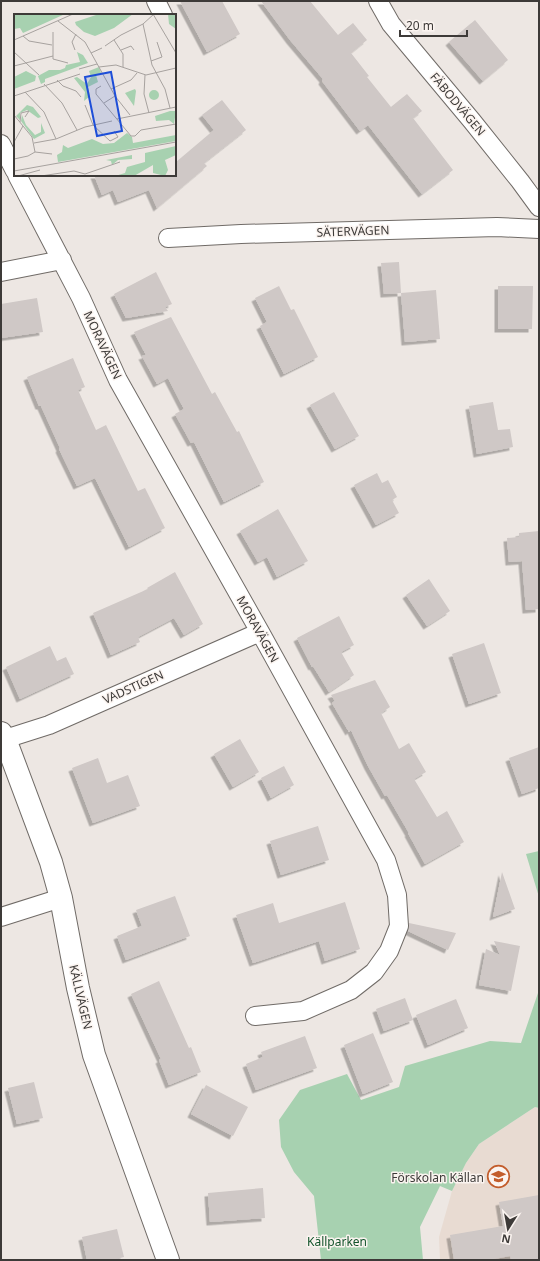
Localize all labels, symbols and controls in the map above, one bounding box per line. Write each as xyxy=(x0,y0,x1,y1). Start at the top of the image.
scale bar xyxy=(400,12,467,38)
inset map xyxy=(14,14,176,176)
text: 20 m xyxy=(406,17,434,34)
street label: FÄBODVÄGEN xyxy=(426,69,490,139)
street label: SÄTERVÄGEN xyxy=(316,221,390,241)
street label: MORAVÄGEN xyxy=(80,308,126,382)
street label: MORAVÄGEN xyxy=(233,593,283,665)
street label: VADSTIGEN xyxy=(100,666,166,708)
street label: KÄLLVÄGEN xyxy=(65,963,97,1031)
school or university icon: Förskolan Källan xyxy=(486,1164,512,1190)
place label: Förskolan Källan xyxy=(391,1169,484,1186)
north arrow xyxy=(488,1209,528,1249)
text: N xyxy=(500,1231,512,1248)
park label: Källparken xyxy=(307,1233,367,1250)

